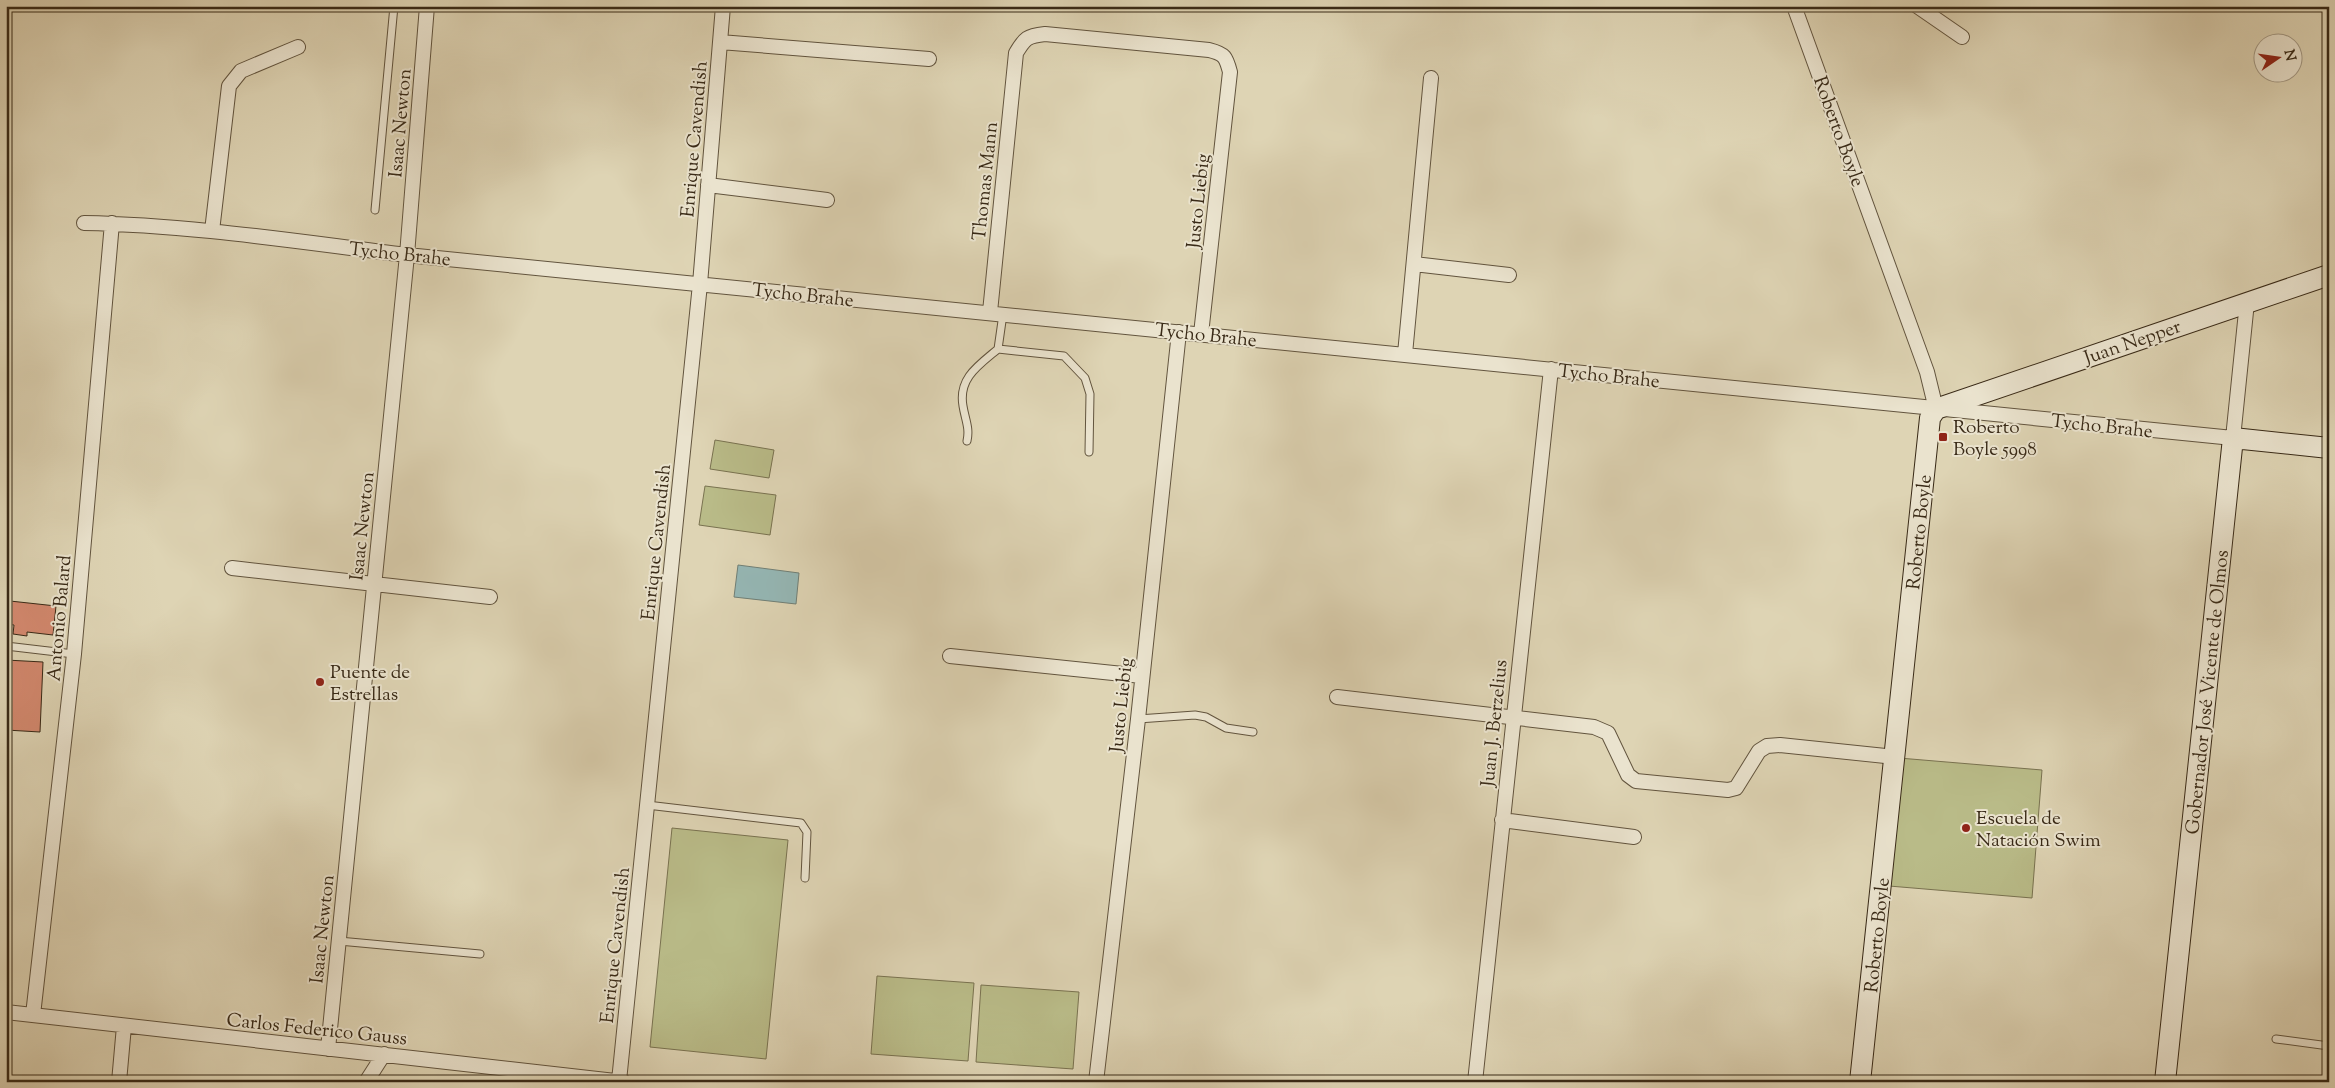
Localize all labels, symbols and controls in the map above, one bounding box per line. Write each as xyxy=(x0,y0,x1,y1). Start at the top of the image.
north arrow xyxy=(2252,32,2302,82)
text: N xyxy=(2278,48,2300,63)
street label: Enrique Cavendish xyxy=(675,60,716,218)
street label: Isaac Newton xyxy=(383,68,420,179)
street label: Roberto Boyle xyxy=(1805,73,1870,191)
street label: Thomas Mann xyxy=(967,120,1006,242)
street label: Justo Liebig xyxy=(1181,152,1218,251)
street label: Tycho Brahe xyxy=(347,237,452,274)
street label: Tycho Brahe xyxy=(750,278,855,315)
street label: Juan Nepper xyxy=(2080,314,2185,373)
street label: Tycho Brahe xyxy=(1153,318,1258,355)
street label: Tycho Brahe xyxy=(1556,359,1661,396)
street label: Tycho Brahe xyxy=(2049,409,2154,446)
place label: Roberto Boyle 5998 xyxy=(1953,415,2037,464)
marker: Roberto Boyle 5998 xyxy=(1937,431,1949,443)
street label: Enrique Cavendish xyxy=(636,463,679,622)
street label: Isaac Newton xyxy=(344,470,383,582)
street label: Roberto Boyle xyxy=(1901,473,1940,591)
street label: Gobernador José Vicente de Olmos xyxy=(2180,549,2237,836)
street label: Antonio Balard xyxy=(42,554,79,683)
street label: Justo Liebig xyxy=(1104,656,1141,755)
street label: Juan J. Berzelius xyxy=(1475,658,1516,789)
place label: Puente de Estrellas xyxy=(330,660,410,709)
marker: Puente de Estrellas xyxy=(314,676,326,688)
place label: Escuela de Natación Swim xyxy=(1976,806,2101,855)
marker: Escuela de Natación Swim xyxy=(1960,822,1972,834)
street label: Enrique Cavendish xyxy=(595,866,638,1025)
street label: Isaac Newton xyxy=(304,873,343,985)
street label: Roberto Boyle xyxy=(1859,876,1898,994)
street label: Carlos Federico Gauss xyxy=(225,1008,408,1053)

